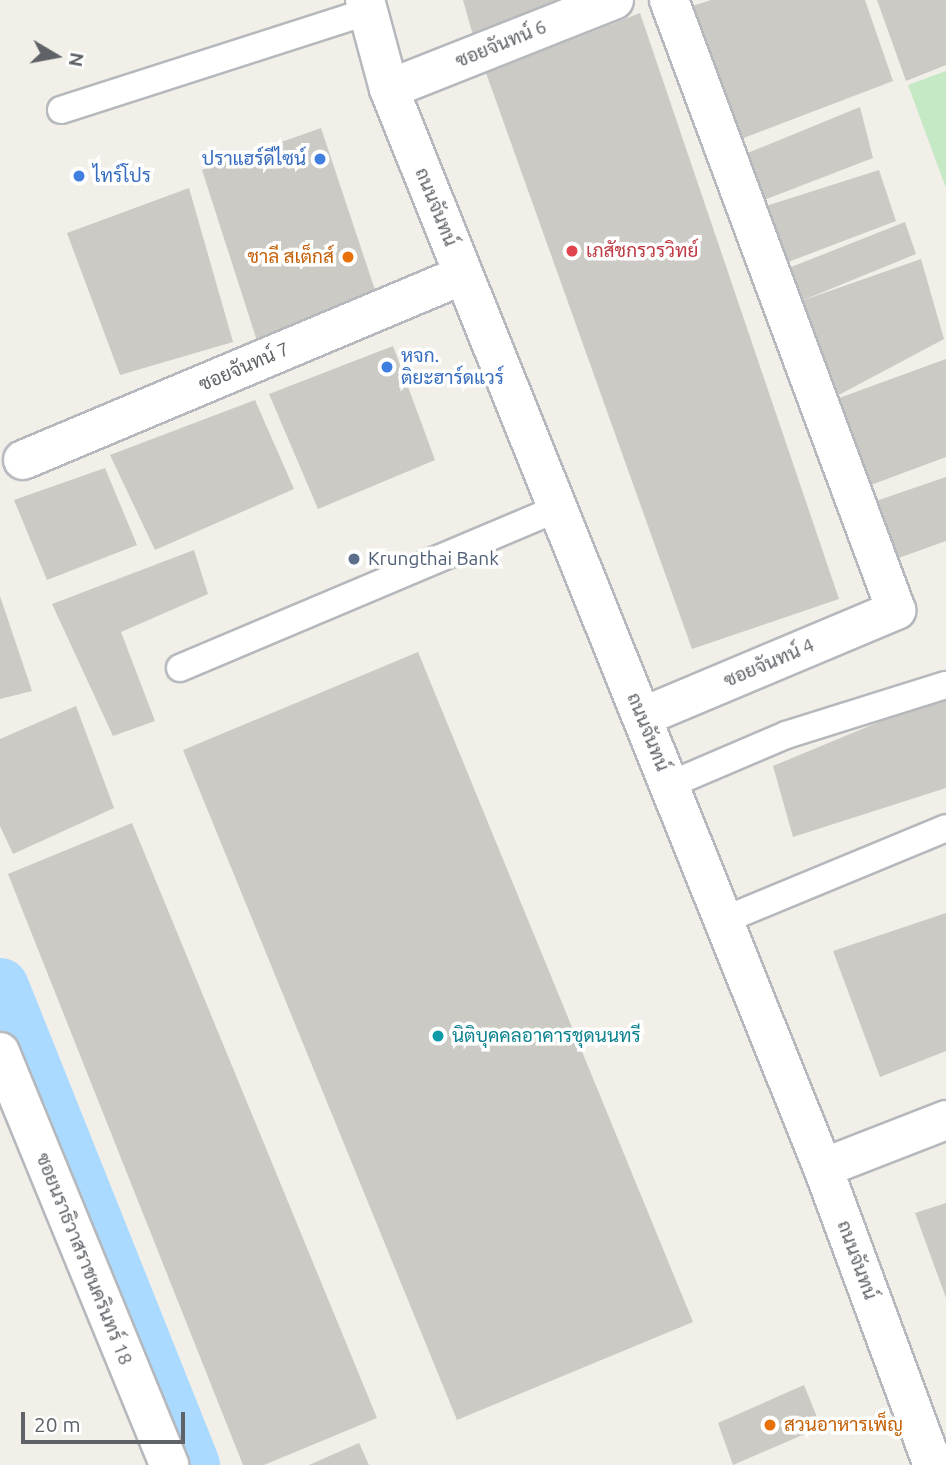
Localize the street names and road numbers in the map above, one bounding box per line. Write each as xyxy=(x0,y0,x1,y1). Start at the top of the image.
street label: ซอยจันทน์ 6 xyxy=(452,15,550,73)
street label: ถนนจันทน์ xyxy=(410,164,462,250)
street label: ซอยจันทน์ 7 xyxy=(195,338,293,396)
street label: ซอยจันทน์ 4 xyxy=(720,634,818,692)
street label: ถนนจันทน์ xyxy=(622,689,674,775)
street label: ซอยนราธิวาสราชนครินทร์ 18 xyxy=(31,1150,137,1368)
street label: ถนนจันทน์ xyxy=(832,1217,882,1303)

